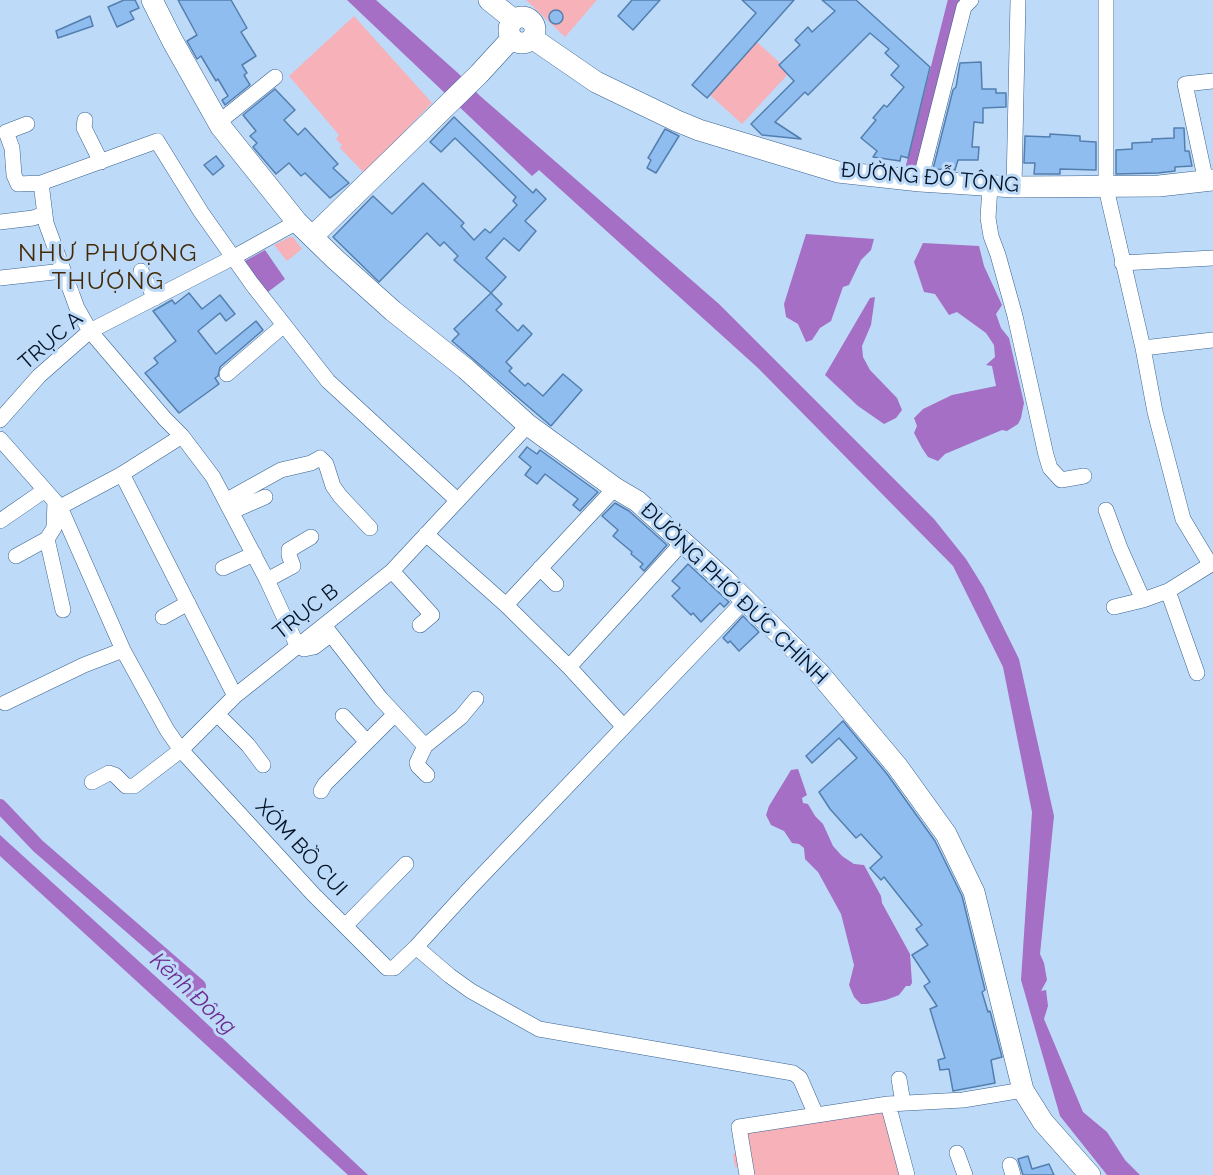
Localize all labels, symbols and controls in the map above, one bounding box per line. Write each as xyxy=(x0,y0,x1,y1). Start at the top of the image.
street label: ĐƯỜNG ĐỖ TÔNG xyxy=(840,158,1020,198)
district label: NHƯ PHƯỢNG THƯỢNG xyxy=(18,240,198,296)
street label: TRỤC A xyxy=(14,306,88,376)
street label: ĐƯỜNG PHÓ ĐỨC CHÍNH xyxy=(635,498,833,690)
street label: TRỤC B xyxy=(268,579,344,645)
street label: XÓM BỒ CUI xyxy=(250,795,352,901)
water label: Kênh Đông xyxy=(145,948,241,1040)

